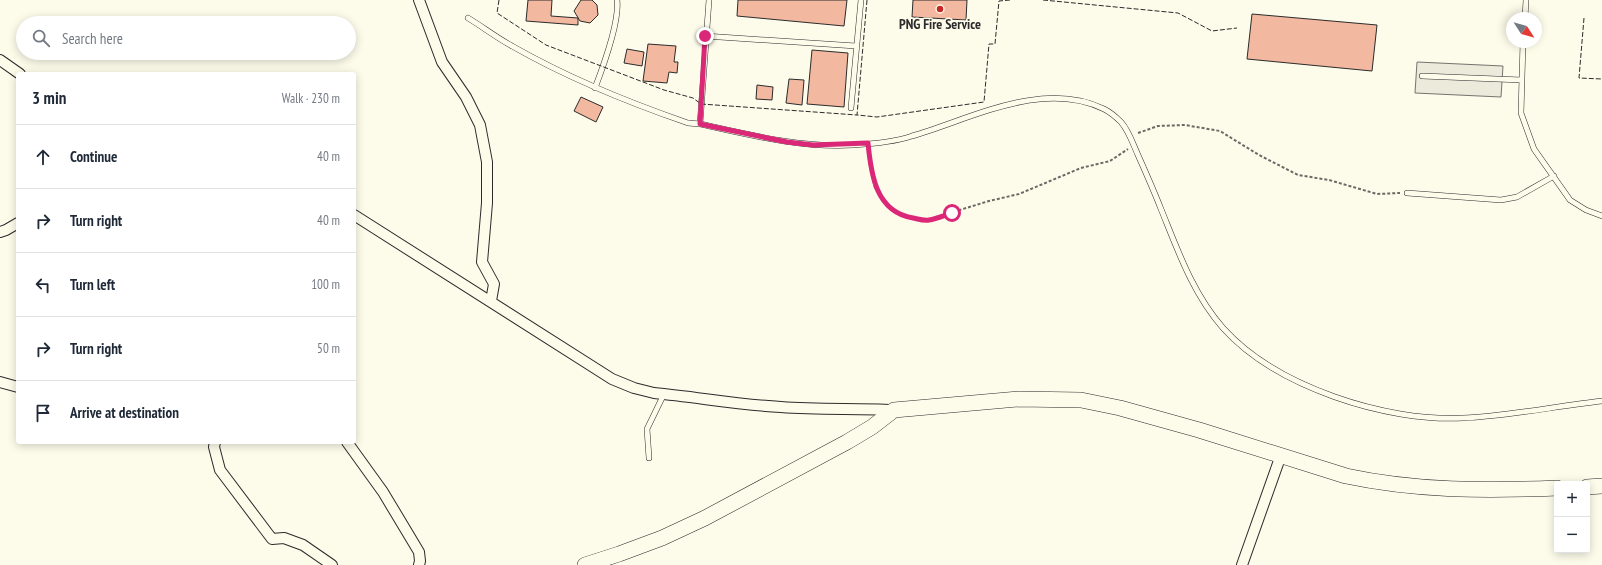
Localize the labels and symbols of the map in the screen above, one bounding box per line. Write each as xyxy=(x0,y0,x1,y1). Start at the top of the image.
marker: PNG Fire Service xyxy=(935,4,945,14)
north arrow xyxy=(1506,12,1542,48)
place label: PNG Fire Service xyxy=(899,15,981,33)
route end xyxy=(696,27,714,45)
route start xyxy=(943,204,961,222)

